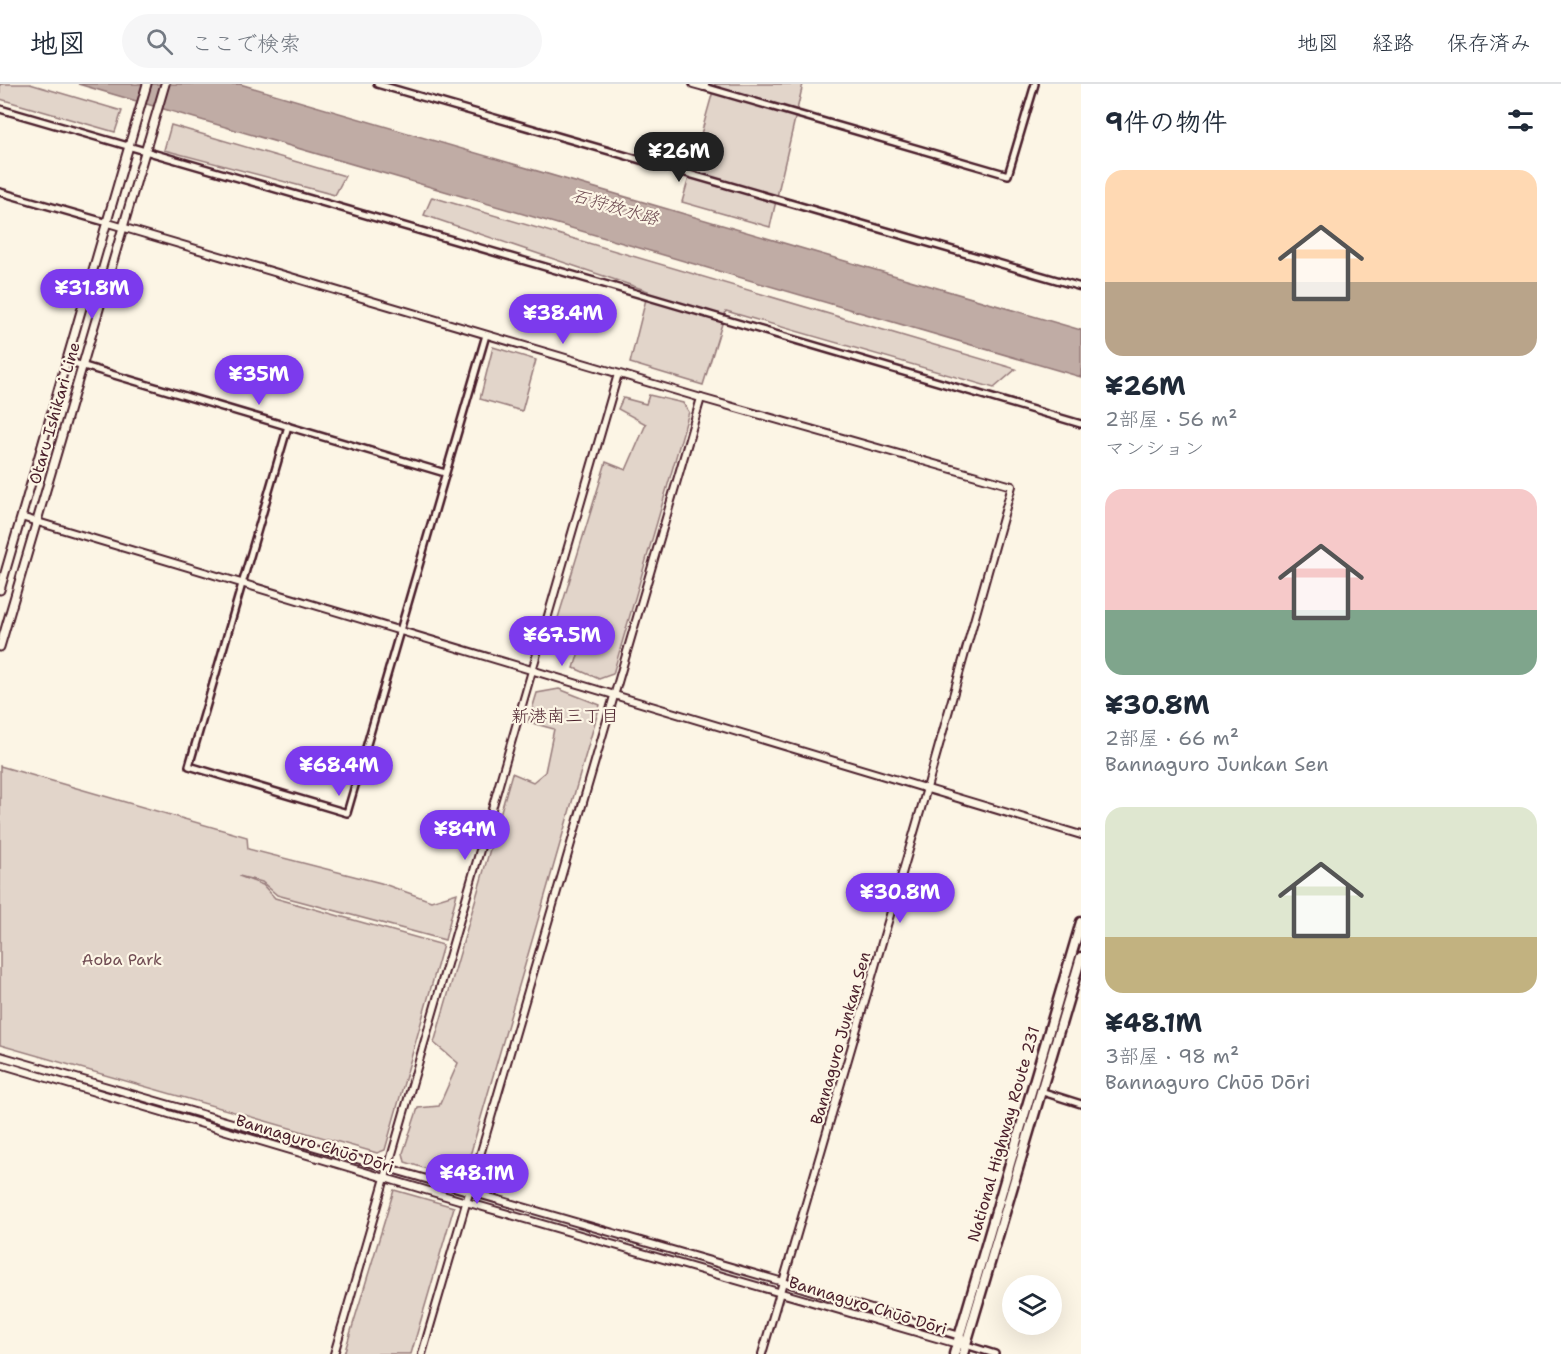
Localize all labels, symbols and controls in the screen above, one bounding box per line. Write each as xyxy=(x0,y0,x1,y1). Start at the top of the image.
search box xyxy=(122,14,542,68)
text: 地図 xyxy=(30,24,86,62)
icon: search xyxy=(143,25,176,58)
text: ここで検索 xyxy=(191,29,301,58)
text: 地図 xyxy=(1297,29,1339,57)
text: 経路 xyxy=(1372,29,1414,57)
text: 保存済み xyxy=(1447,29,1531,57)
text: 9件の物件 xyxy=(1105,104,1227,139)
icon: filters xyxy=(1504,104,1537,137)
pin: ¥26M xyxy=(643,132,715,183)
text: ¥26M xyxy=(648,138,710,164)
water label: 石狩放水路 xyxy=(568,183,663,231)
icon: home xyxy=(1267,209,1375,317)
pin: ¥31.8M xyxy=(43,269,141,320)
text: ¥31.8M xyxy=(54,275,130,301)
pin: ¥38.4M xyxy=(514,294,612,345)
text: ¥38.4M xyxy=(523,300,603,326)
street label: Otaru Ishikari Line xyxy=(24,340,85,487)
pin: ¥35M xyxy=(223,355,295,406)
text: ¥35M xyxy=(229,361,289,387)
text: ¥26M xyxy=(1105,368,1186,403)
text: 2部屋 · 56 m² xyxy=(1105,406,1237,432)
text: マンション xyxy=(1105,435,1204,461)
icon: home xyxy=(1267,528,1375,636)
pin: ¥67.5M xyxy=(513,616,611,667)
text: ¥67.5M xyxy=(523,622,601,648)
text: ¥30.8M xyxy=(1105,687,1210,722)
district label: 新港南三丁目 xyxy=(511,704,619,728)
text: 2部屋 · 66 m² xyxy=(1105,725,1239,751)
pin: ¥68.4M xyxy=(290,746,388,797)
text: Bannaguro Junkan Sen xyxy=(1105,751,1329,777)
text: ¥68.4M xyxy=(299,752,379,778)
pin: ¥84M xyxy=(429,810,501,861)
text: ¥84M xyxy=(434,816,496,842)
icon: home xyxy=(1267,846,1375,954)
pin: ¥30.8M xyxy=(851,873,949,924)
text: ¥30.8M xyxy=(860,879,940,905)
park label: Aoba Park xyxy=(82,949,162,970)
street label: Bannaguro Junkan Sen xyxy=(806,949,875,1127)
text: ¥48.1M xyxy=(1105,1005,1202,1040)
street label: National Highway Route 231 xyxy=(963,1024,1044,1244)
text: 3部屋 · 98 m² xyxy=(1105,1043,1239,1069)
text: Bannaguro Chūō Dōri xyxy=(1105,1069,1311,1095)
street label: Bannaguro Chūō Dōri xyxy=(233,1109,397,1178)
pin: ¥48.1M xyxy=(428,1154,526,1205)
text: ¥48.1M xyxy=(440,1160,514,1186)
street label: Bannaguro Chūō Dōri xyxy=(786,1271,950,1340)
map controls xyxy=(1002,1275,1062,1335)
button: layers xyxy=(1002,1275,1062,1335)

